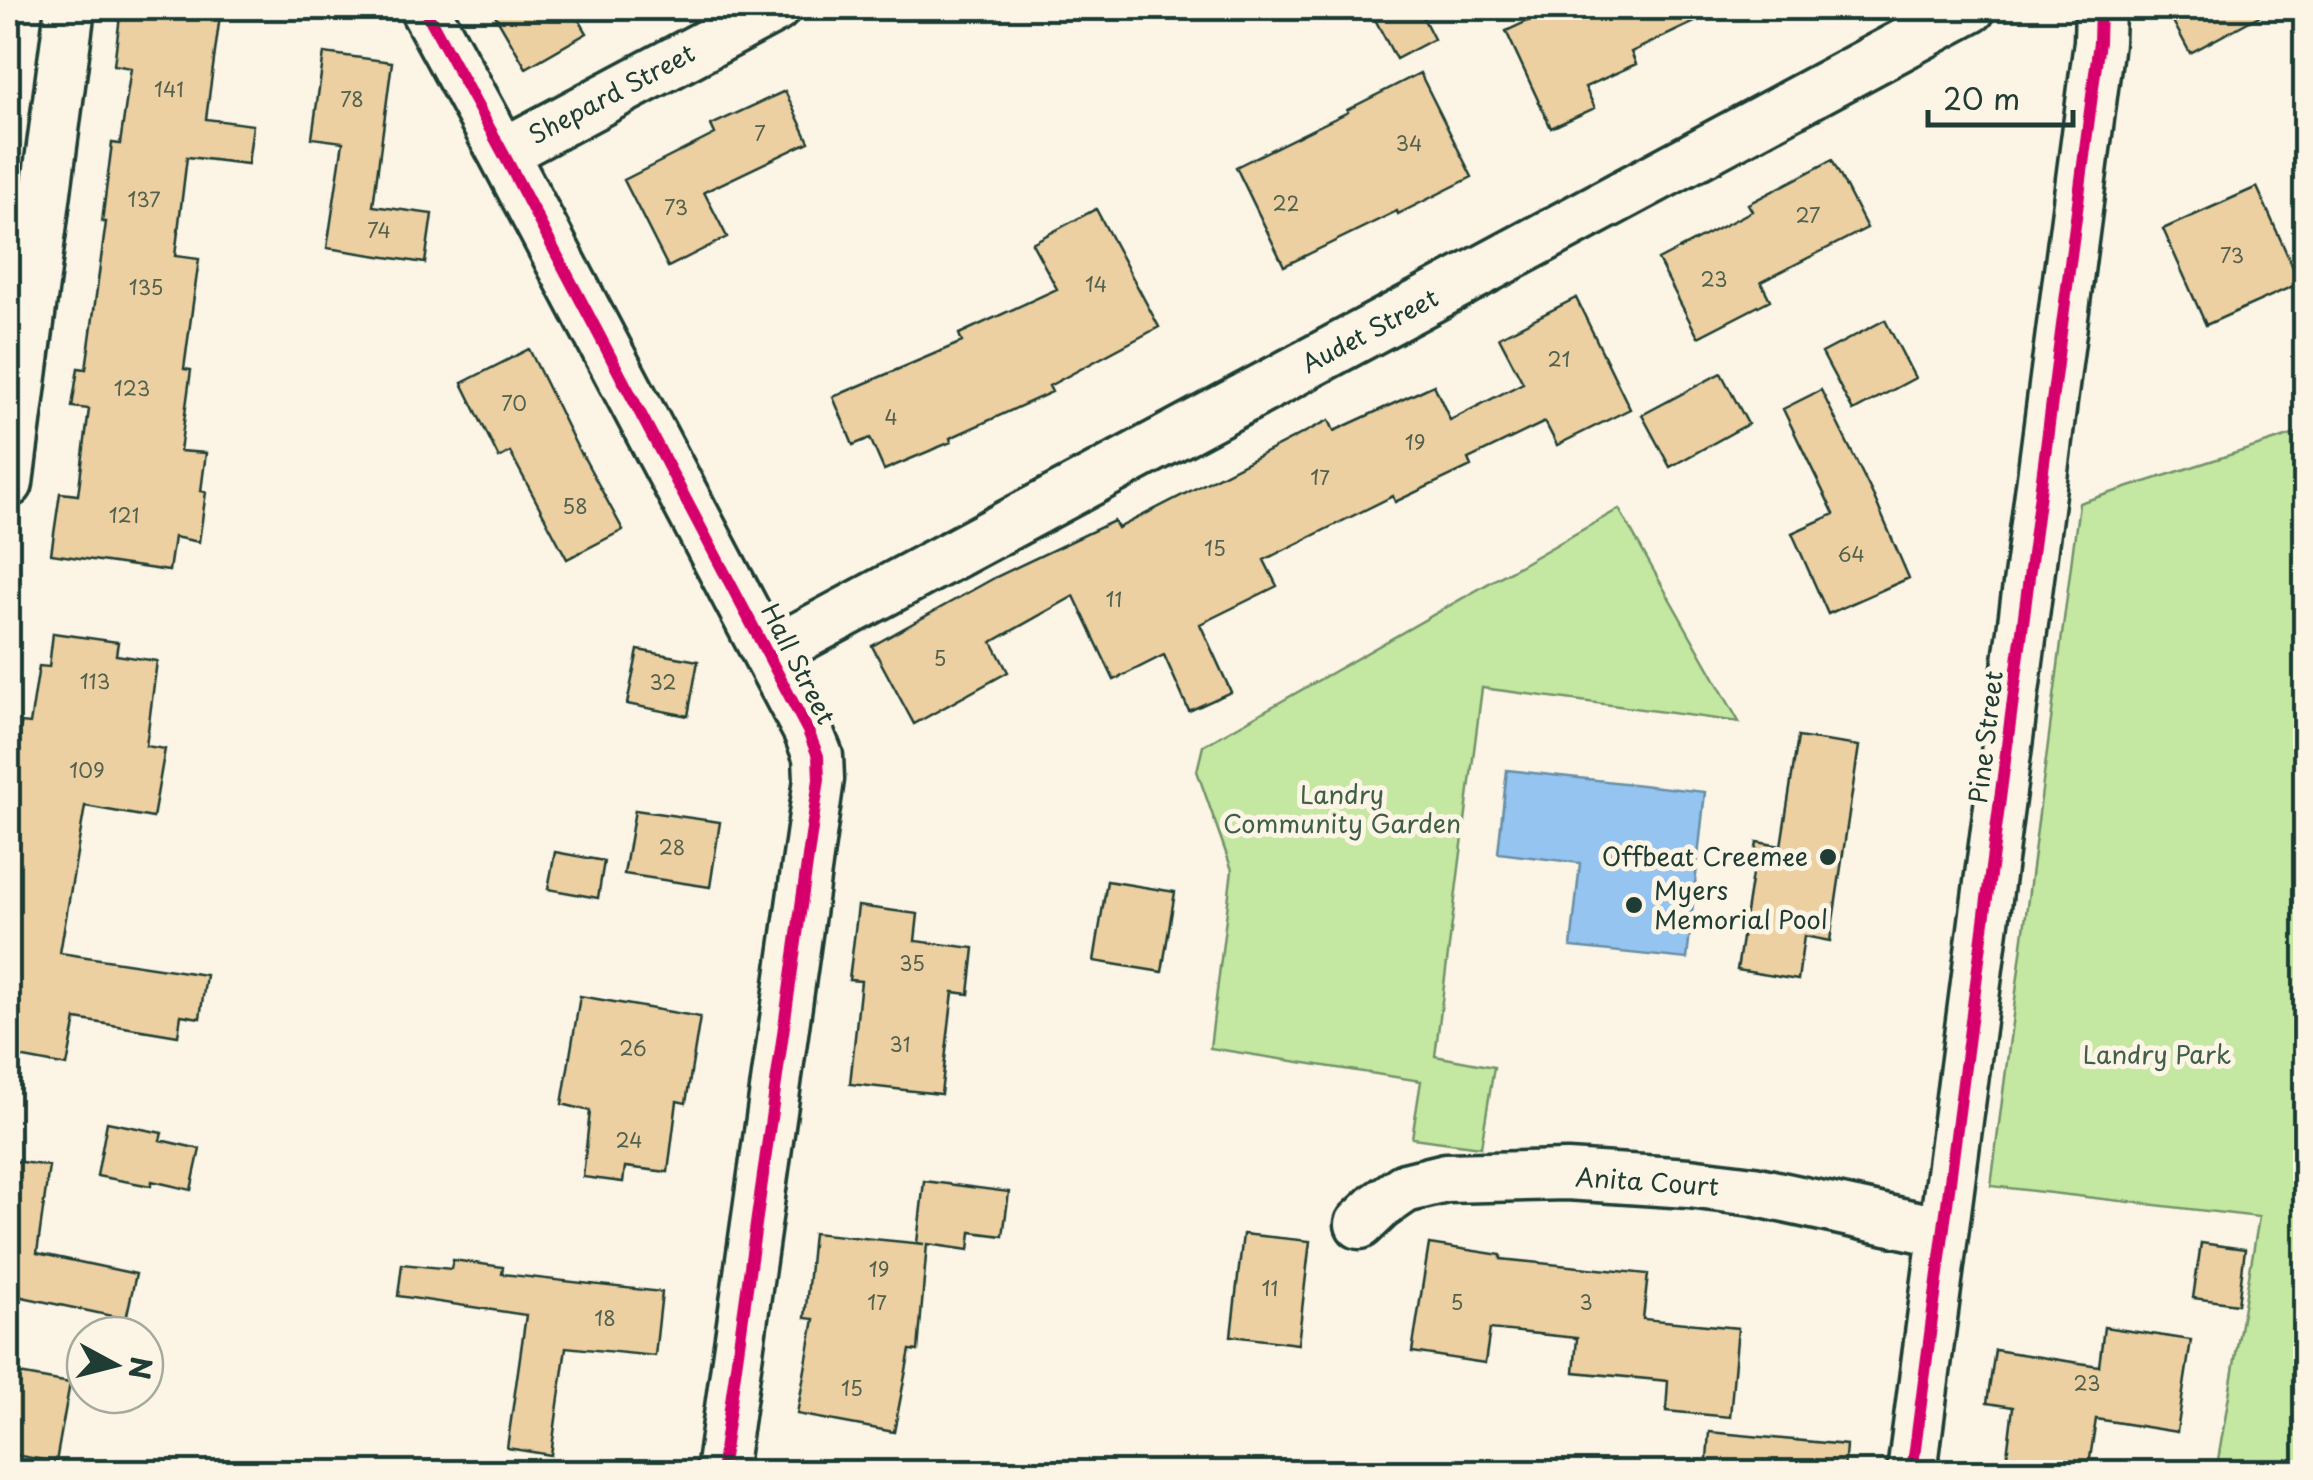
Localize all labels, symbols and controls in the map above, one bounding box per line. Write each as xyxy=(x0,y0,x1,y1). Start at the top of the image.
street label: Shepard Street xyxy=(522,33,701,153)
scale bar xyxy=(1928,65,2073,127)
house number: 141 xyxy=(154,74,184,104)
text: 20 m xyxy=(1943,75,2020,120)
house number: 78 xyxy=(340,84,364,114)
house number: 7 xyxy=(754,118,766,148)
house number: 34 xyxy=(1396,128,1422,158)
house number: 137 xyxy=(127,184,161,214)
house number: 22 xyxy=(1273,188,1299,218)
house number: 73 xyxy=(664,192,688,222)
house number: 27 xyxy=(1796,200,1820,230)
house number: 74 xyxy=(367,215,391,245)
house number: 73 xyxy=(2220,240,2244,270)
house number: 23 xyxy=(1700,264,1728,294)
house number: 14 xyxy=(1085,269,1107,299)
house number: 135 xyxy=(129,272,163,302)
street label: Audet Street xyxy=(1294,278,1445,382)
house number: 21 xyxy=(1547,344,1571,374)
house number: 123 xyxy=(114,373,150,403)
house number: 70 xyxy=(501,388,527,418)
house number: 4 xyxy=(884,402,898,432)
house number: 19 xyxy=(1405,427,1425,457)
house number: 17 xyxy=(1310,462,1330,492)
house number: 58 xyxy=(562,491,588,521)
house number: 121 xyxy=(109,500,139,530)
house number: 15 xyxy=(1204,533,1226,563)
house number: 64 xyxy=(1837,539,1865,569)
house number: 11 xyxy=(1106,584,1122,614)
street label: Hall Street xyxy=(752,596,846,731)
house number: 5 xyxy=(934,643,946,673)
house number: 113 xyxy=(80,666,110,696)
house number: 32 xyxy=(650,667,676,697)
street label: Pine Street xyxy=(1958,668,2012,805)
house number: 109 xyxy=(69,755,105,785)
park label: Landry Community Garden xyxy=(1223,775,1461,842)
house number: 28 xyxy=(659,832,685,862)
place label: Offbeat Creemee xyxy=(1602,837,1808,875)
marker: Offbeat Creemee xyxy=(1817,846,1839,868)
place label: Myers Memorial Pool xyxy=(1654,871,1828,938)
marker: Myers Memorial Pool xyxy=(1623,894,1645,916)
house number: 35 xyxy=(899,948,925,978)
house number: 31 xyxy=(890,1029,910,1059)
house number: 26 xyxy=(619,1033,647,1063)
park label: Landry Park xyxy=(2083,1035,2231,1073)
house number: 24 xyxy=(616,1125,642,1155)
street label: Anita Court xyxy=(1574,1157,1720,1205)
house number: 19 xyxy=(869,1254,889,1284)
house number: 11 xyxy=(1262,1273,1278,1303)
house number: 17 xyxy=(867,1287,887,1317)
house number: 5 xyxy=(1451,1287,1463,1317)
house number: 3 xyxy=(1579,1287,1593,1317)
house number: 18 xyxy=(594,1303,616,1333)
north arrow xyxy=(65,1315,165,1415)
text: N xyxy=(119,1355,164,1382)
house number: 23 xyxy=(2073,1368,2101,1398)
house number: 15 xyxy=(841,1373,863,1403)

